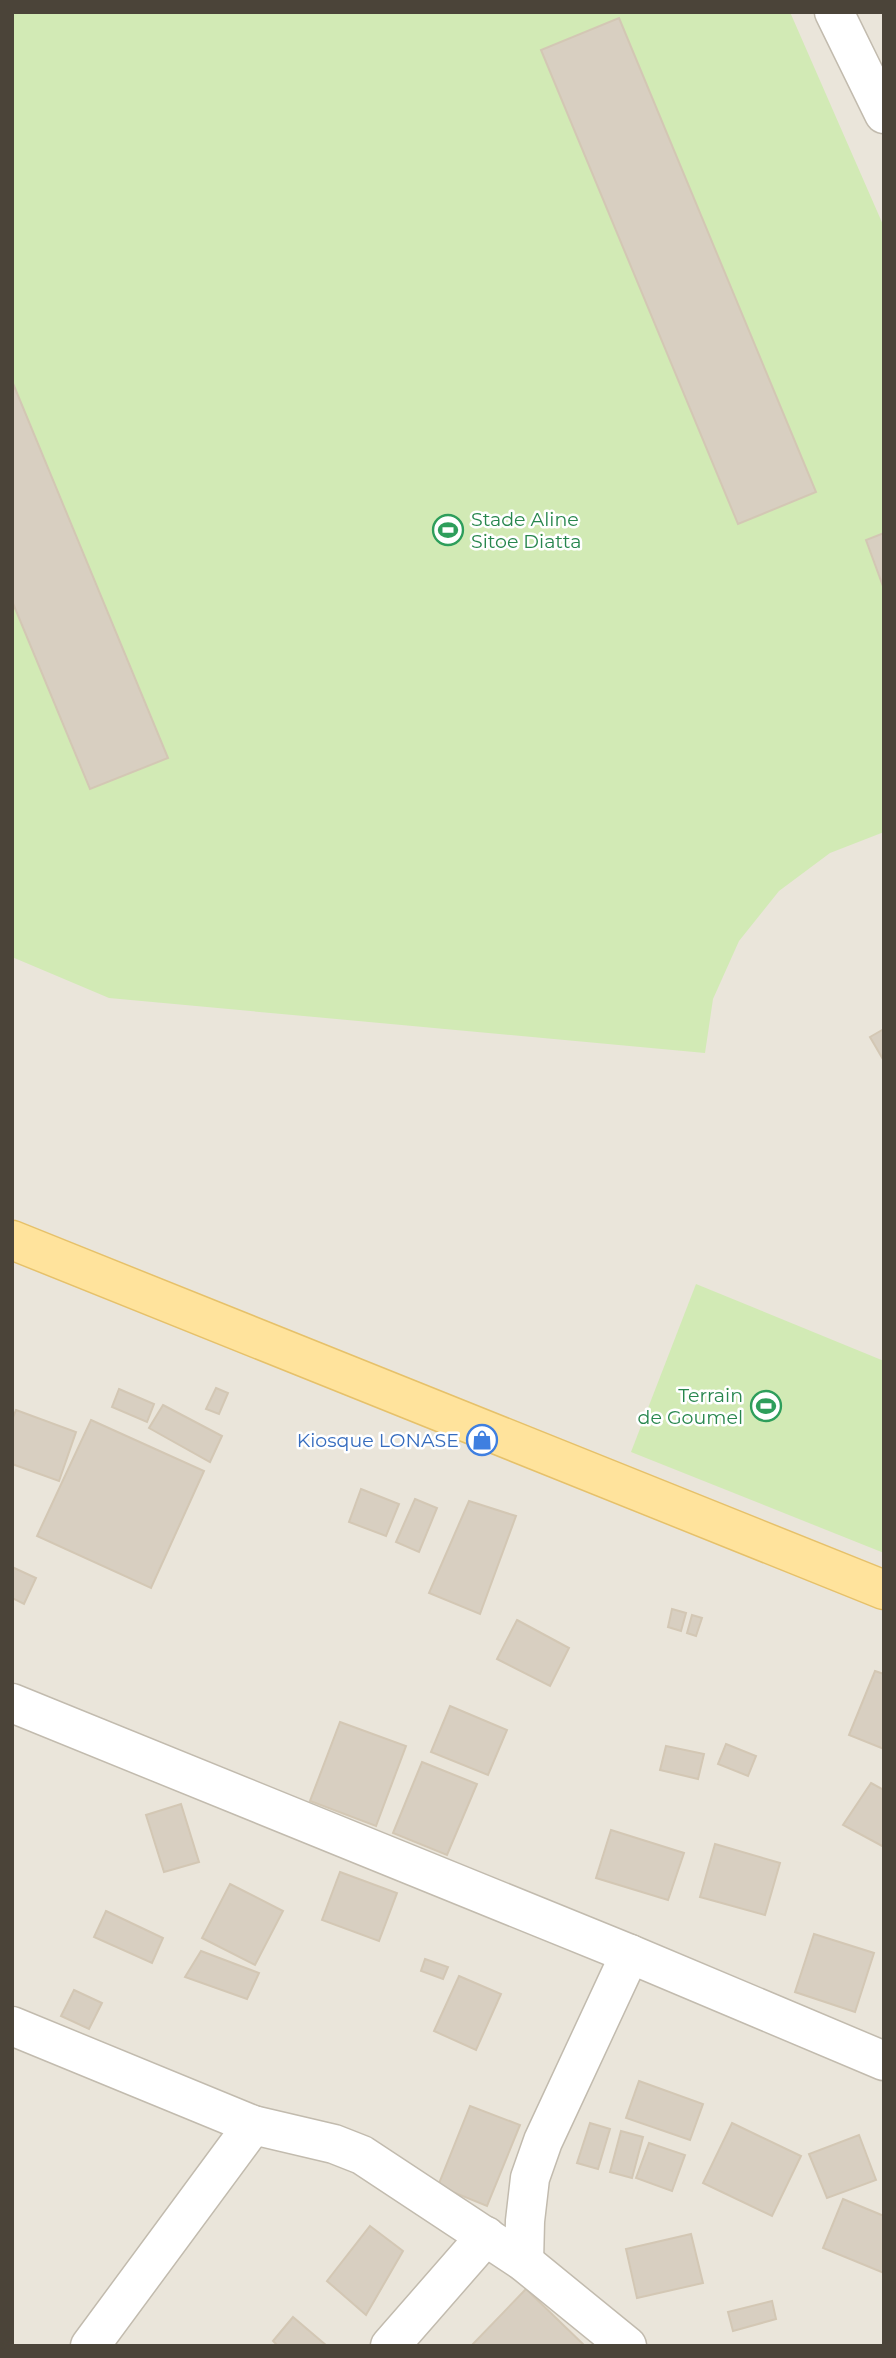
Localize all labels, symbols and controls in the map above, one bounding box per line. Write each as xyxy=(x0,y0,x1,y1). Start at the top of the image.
place label: Stade Aline Sitoe Diatta xyxy=(471,508,581,553)
sports icon: Stade Aline Sitoe Diatta xyxy=(431,513,465,547)
place label: Terrain de Goumel xyxy=(638,1384,743,1429)
sports icon: Terrain de Goumel xyxy=(749,1389,783,1423)
shop icon: Kiosque LONASE xyxy=(465,1423,499,1457)
place label: Kiosque LONASE xyxy=(297,1429,459,1452)

